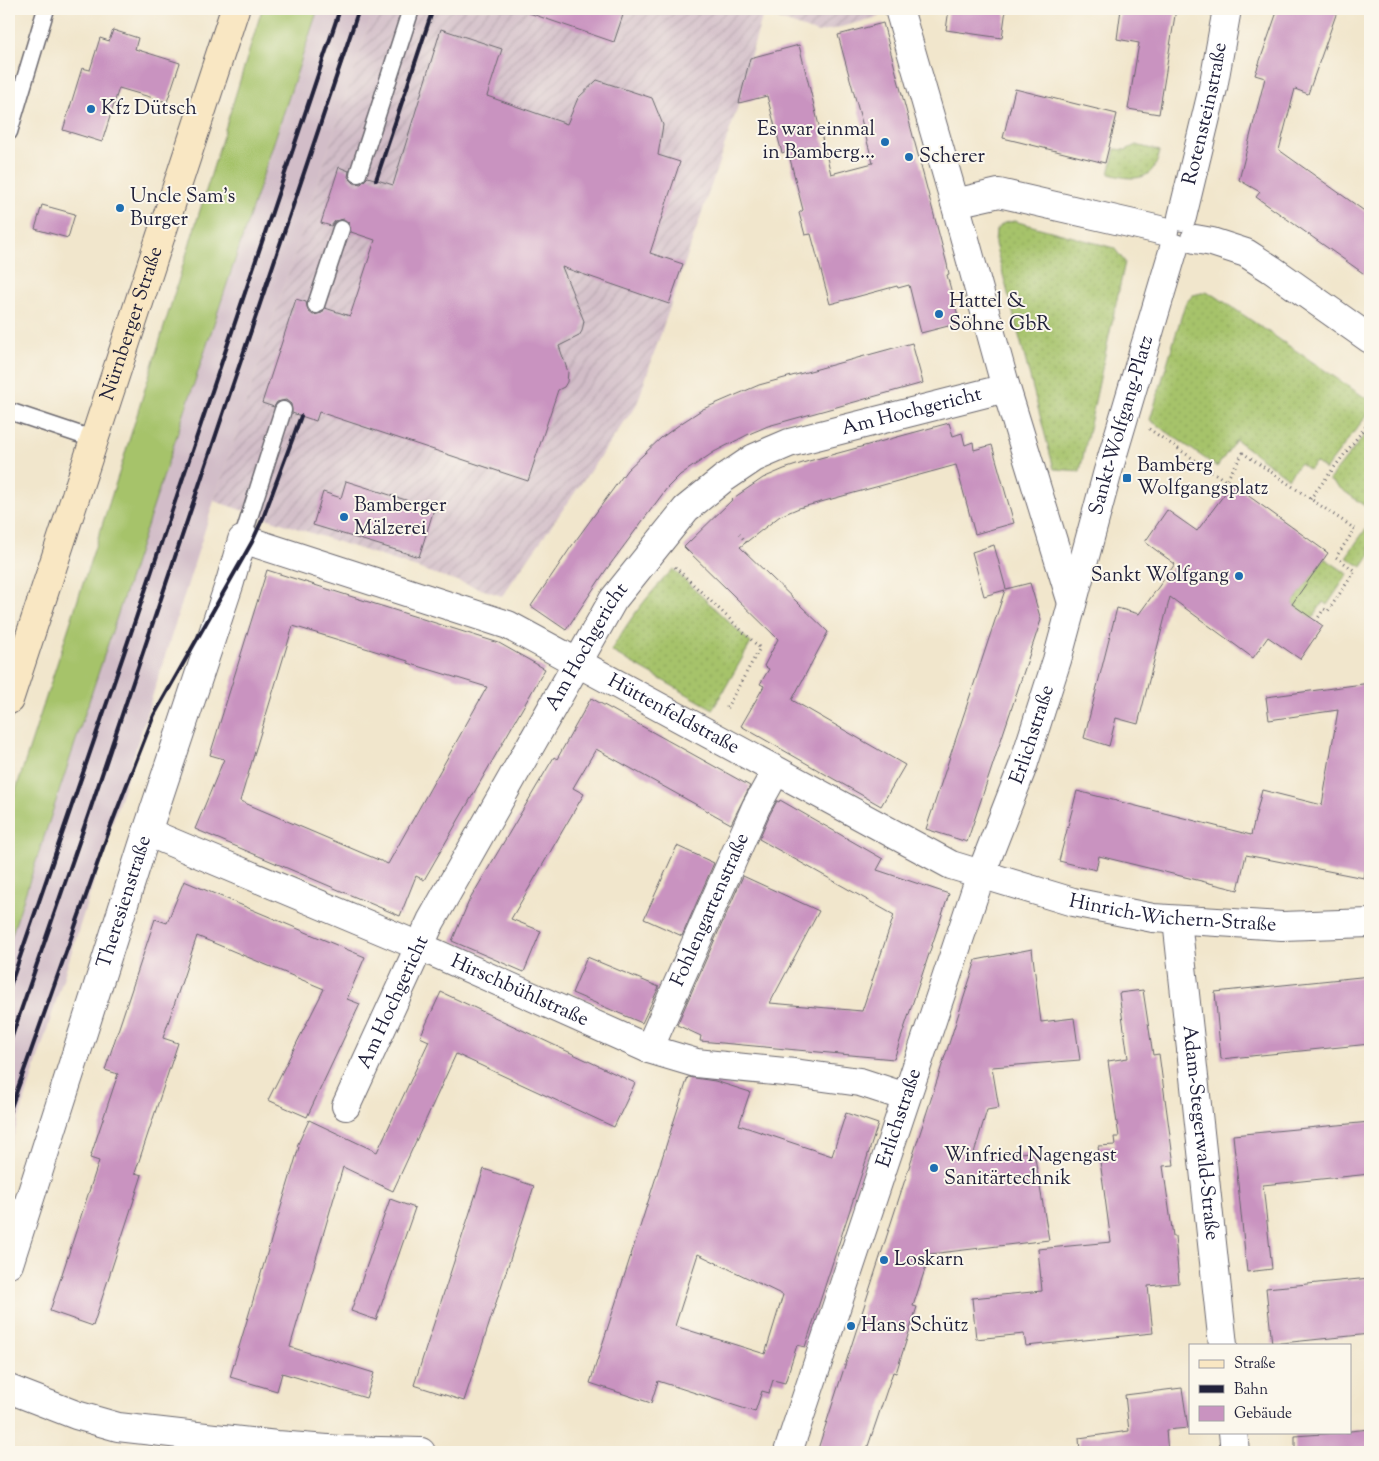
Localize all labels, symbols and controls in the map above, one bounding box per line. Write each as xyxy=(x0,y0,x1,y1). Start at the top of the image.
street label: Rotensteinstraße xyxy=(1176,40,1235,188)
place label: Kfz Dütsch xyxy=(101,95,197,124)
marker: Kfz Dütsch xyxy=(85,103,97,115)
place label: Es war einmal in Bamberg... xyxy=(757,116,875,168)
marker: Es war einmal in Bamberg... xyxy=(879,136,891,148)
place label: Scherer xyxy=(919,143,986,172)
marker: Scherer xyxy=(903,151,915,163)
place label: Uncle Sam's Burger xyxy=(130,183,236,235)
marker: Uncle Sam's Burger xyxy=(114,202,126,214)
street label: Nürnberger Straße xyxy=(93,243,171,404)
place label: Hattel & Söhne GbR xyxy=(949,288,1051,340)
marker: Hattel & Söhne GbR xyxy=(933,308,945,320)
street label: Sankt-Wolfgang-Platz xyxy=(1082,332,1162,518)
street label: Am Hochgericht xyxy=(838,380,985,444)
place label: Bamberg Wolfgangsplatz xyxy=(1137,452,1268,504)
marker: Bamberg Wolfgangsplatz xyxy=(1121,472,1133,484)
place label: Bamberger Mälzerei xyxy=(354,492,447,544)
marker: Bamberger Mälzerei xyxy=(338,511,350,523)
place label: Sankt Wolfgang xyxy=(1091,562,1229,591)
marker: Sankt Wolfgang xyxy=(1233,570,1245,582)
street label: Am Hochgericht xyxy=(538,577,636,716)
street label: Hüttenfeldstraße xyxy=(602,667,744,762)
street label: Erlichstraße xyxy=(1003,681,1062,789)
street label: Fohlengartenstraße xyxy=(664,829,757,991)
street label: Theresienstraße xyxy=(90,832,159,972)
street label: Hinrich-Wichern-Straße xyxy=(1067,887,1277,940)
street label: Am Hochgericht xyxy=(350,931,437,1074)
street label: Hirschbühlstraße xyxy=(446,947,593,1035)
street label: Adam-Stegerwald-Straße xyxy=(1174,1024,1226,1242)
street label: Erlichstraße xyxy=(869,1065,930,1171)
place label: Winfried Nagengast Sanitärtechnik xyxy=(944,1142,1117,1194)
marker: Winfried Nagengast Sanitärtechnik xyxy=(928,1162,940,1174)
place label: Loskarn xyxy=(894,1246,964,1275)
marker: Loskarn xyxy=(878,1254,890,1266)
place label: Hans Schütz xyxy=(861,1312,968,1341)
marker: Hans Schütz xyxy=(845,1320,857,1332)
legend xyxy=(1189,1344,1352,1434)
text: Straße xyxy=(1234,1354,1276,1375)
text: Bahn xyxy=(1234,1380,1268,1401)
text: Gebäude xyxy=(1234,1404,1292,1425)

